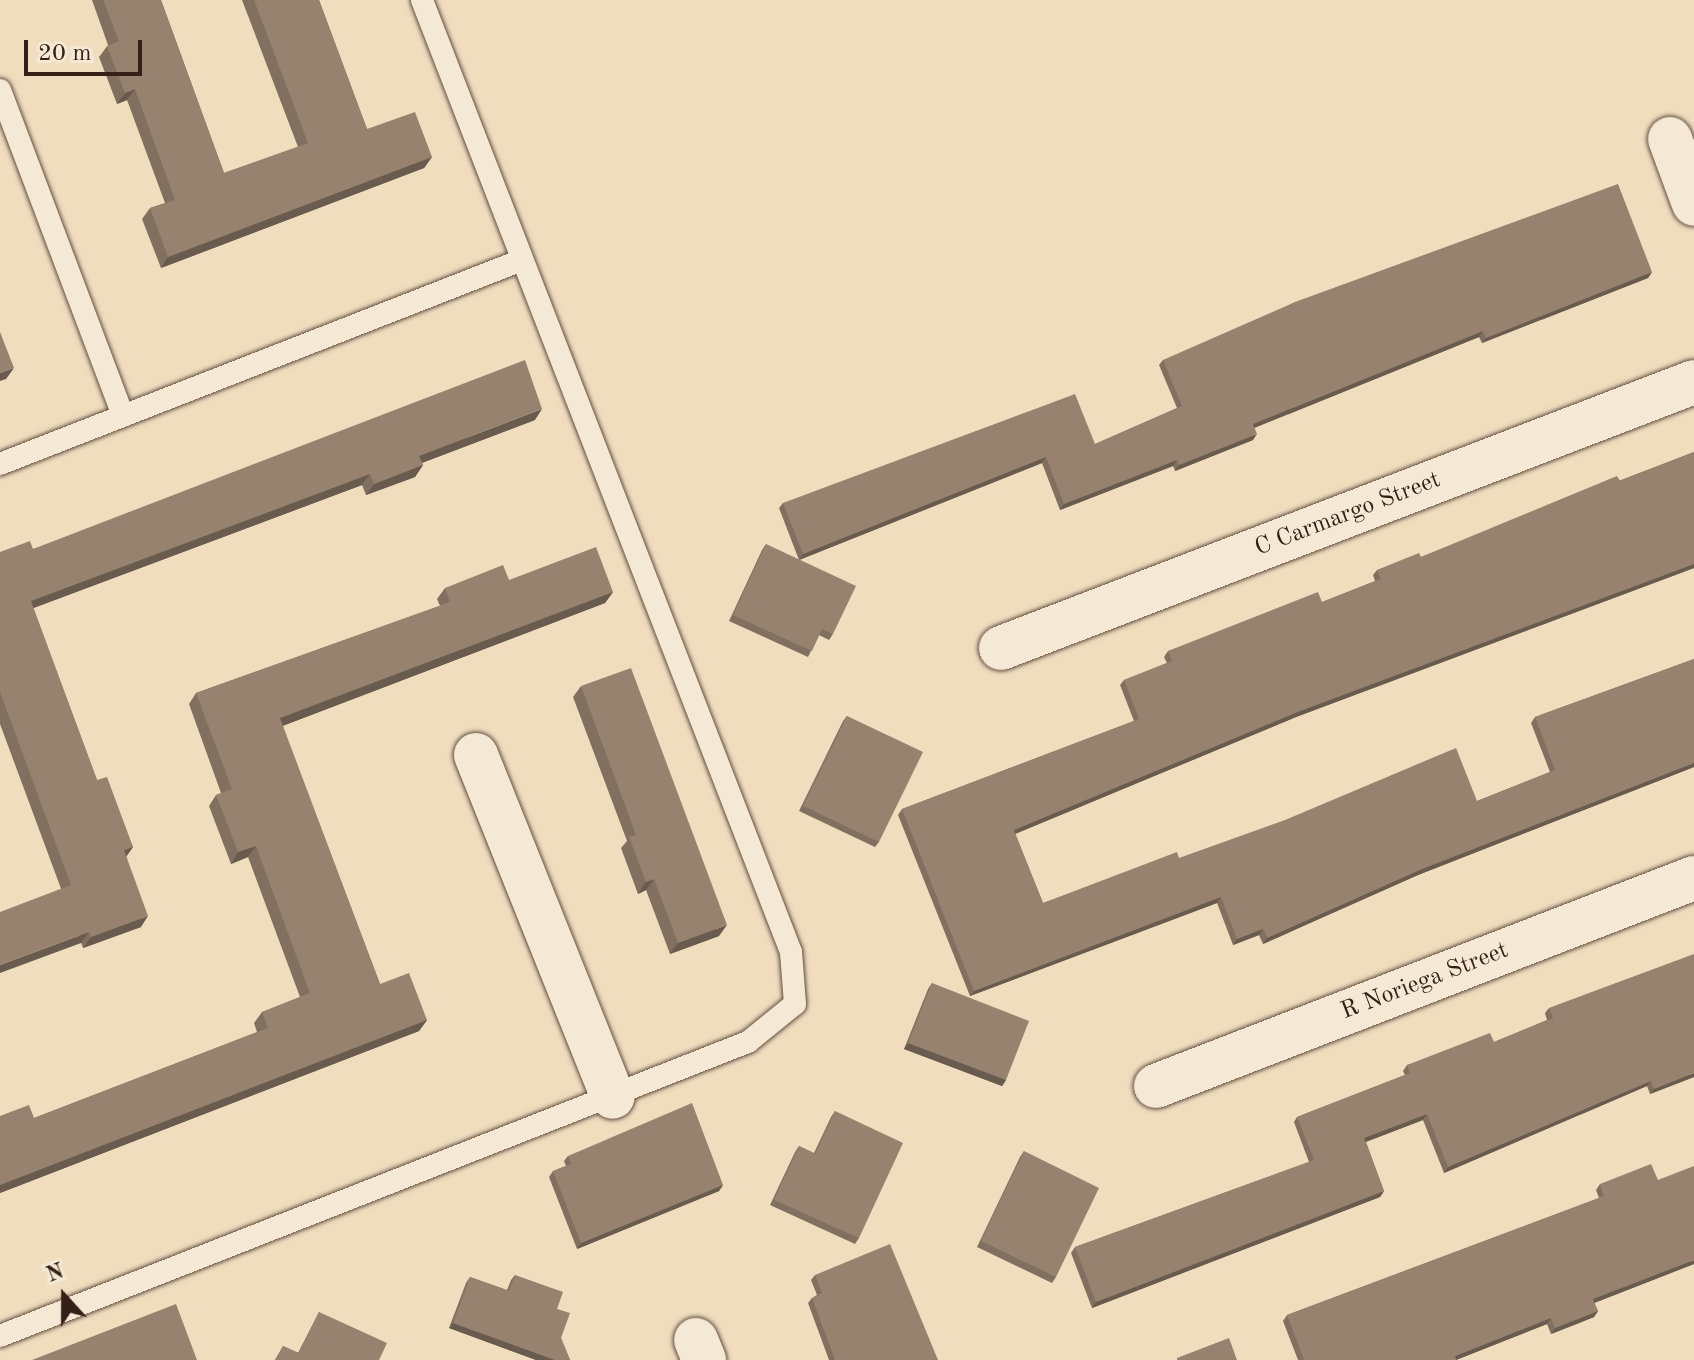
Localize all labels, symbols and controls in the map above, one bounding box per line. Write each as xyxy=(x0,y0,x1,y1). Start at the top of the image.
scale bar xyxy=(28,24,146,74)
text: 20 m xyxy=(38,42,92,66)
street label: C Carmargo Street xyxy=(1251,466,1445,564)
street label: R Noriega Street xyxy=(1337,937,1513,1027)
north arrow xyxy=(24,1256,104,1336)
text: N xyxy=(44,1260,67,1287)

